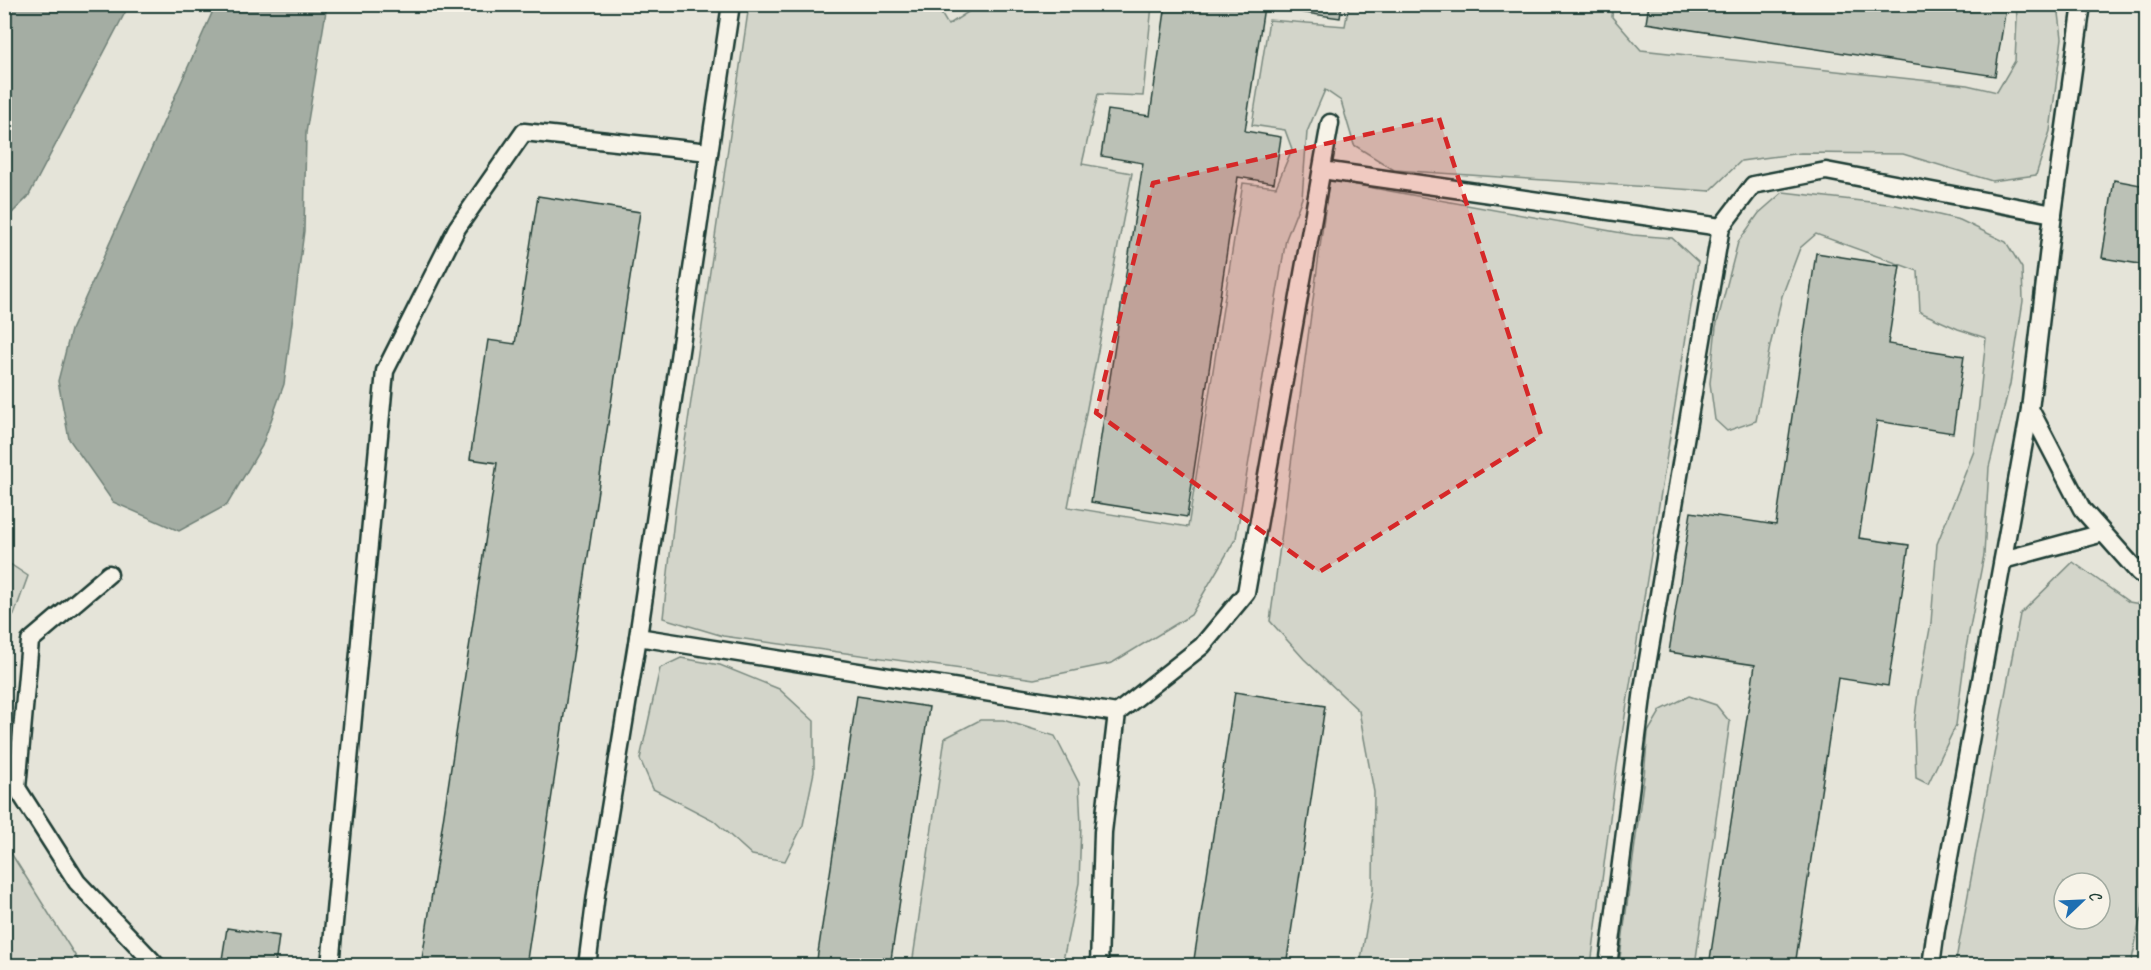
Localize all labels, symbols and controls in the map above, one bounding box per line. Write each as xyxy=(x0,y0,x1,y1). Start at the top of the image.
north arrow xyxy=(2052,871,2112,931)
text: С xyxy=(2084,888,2106,905)

